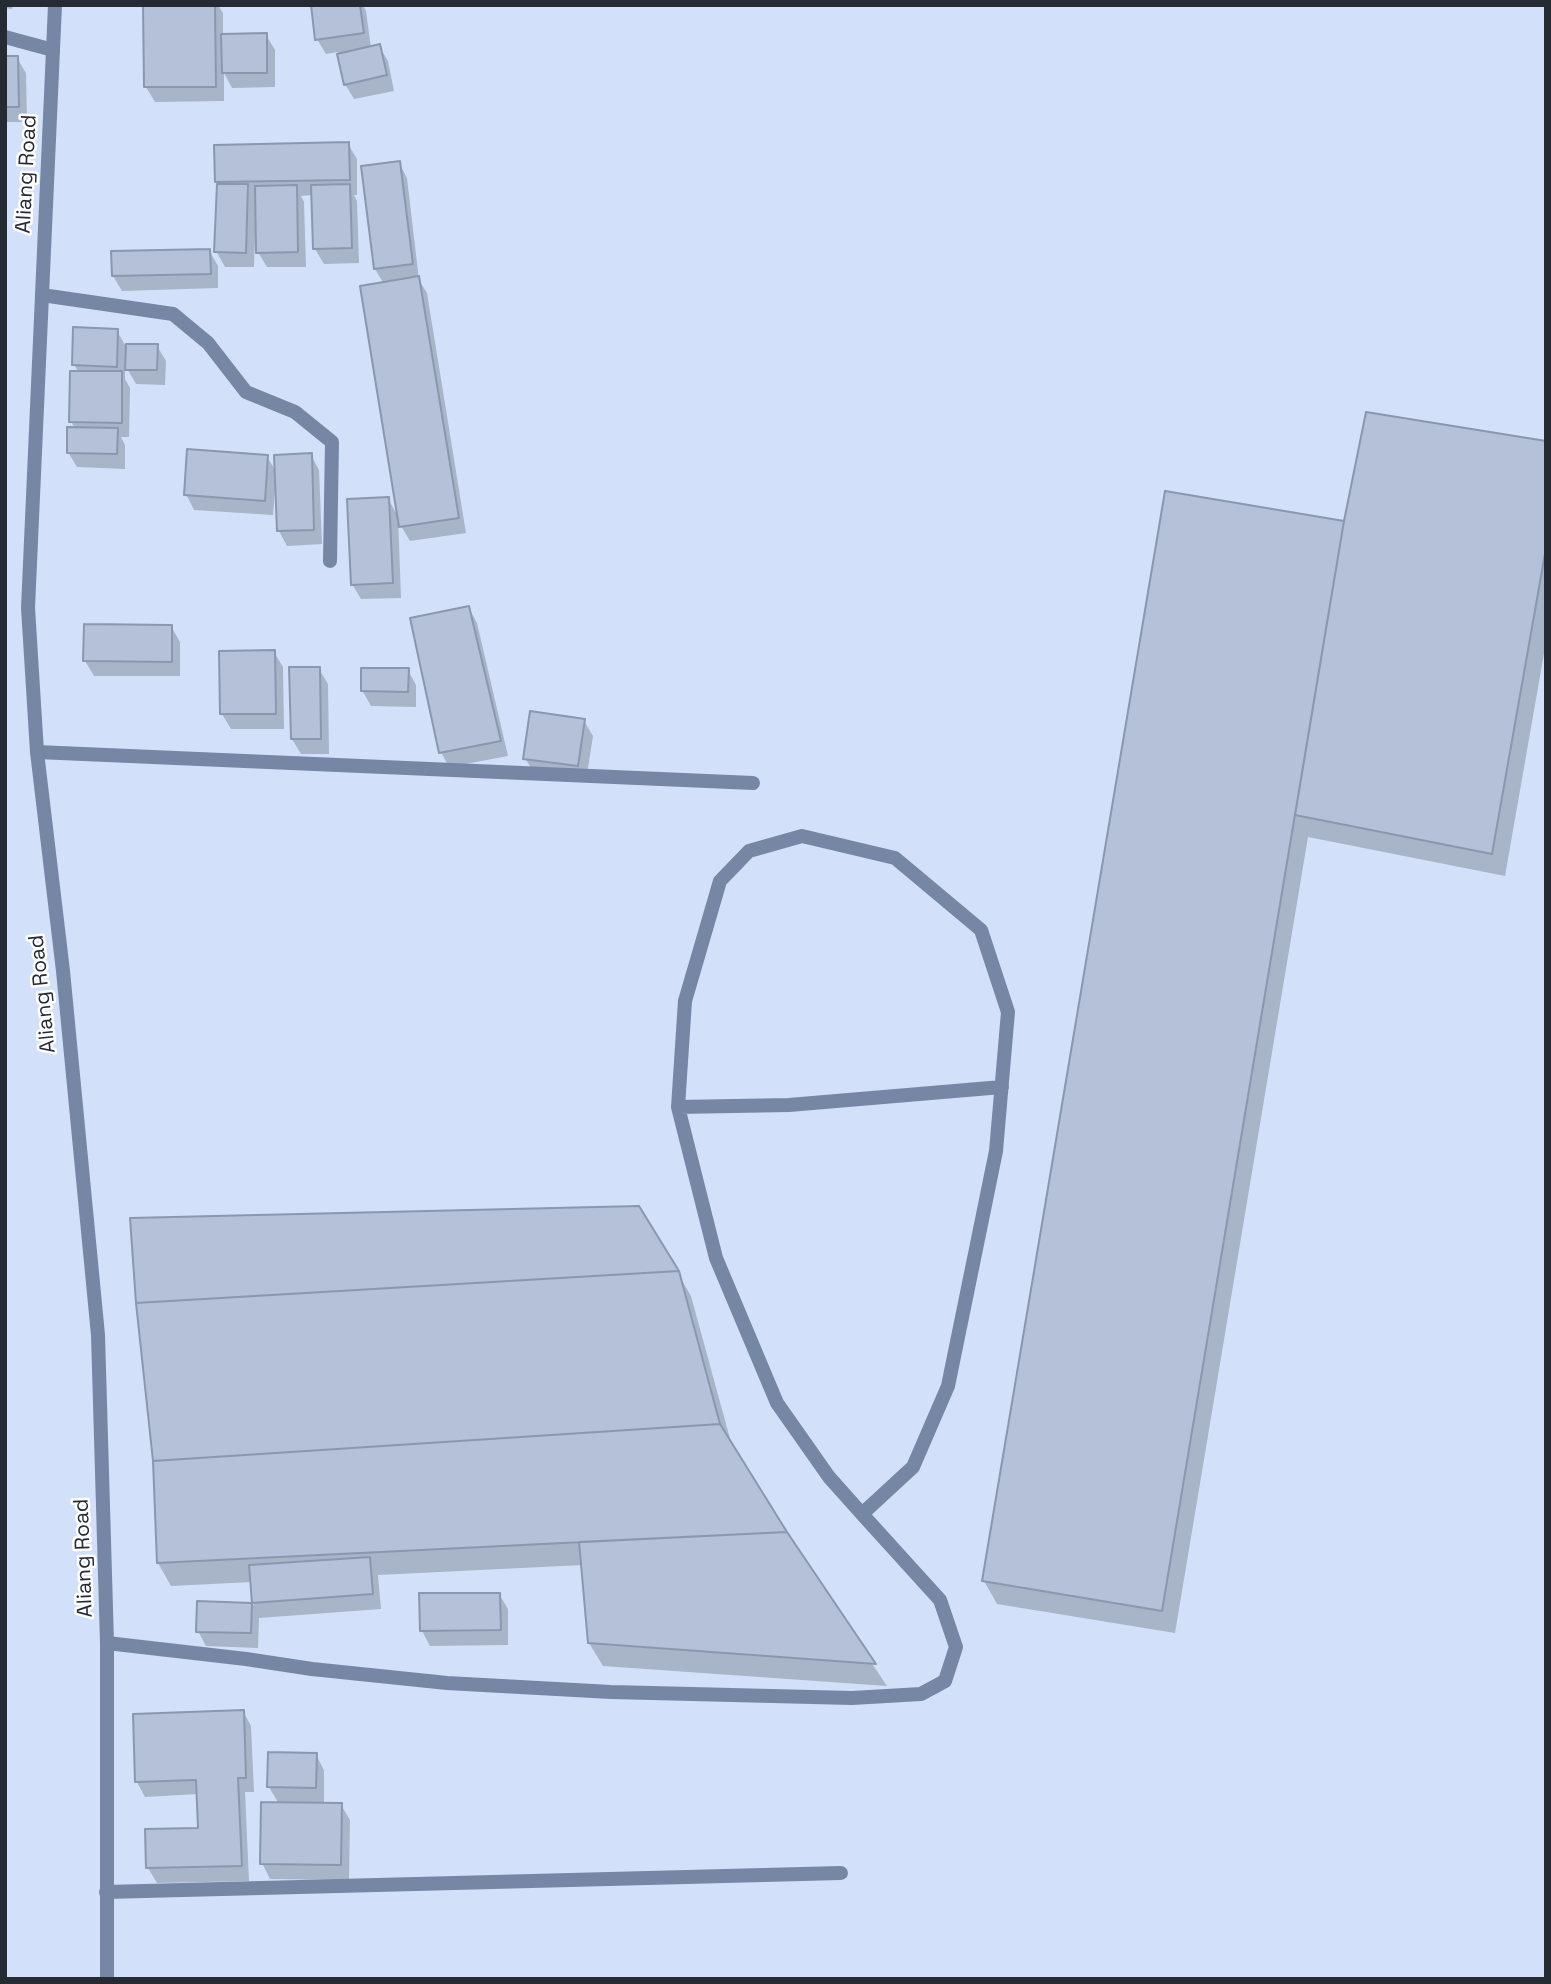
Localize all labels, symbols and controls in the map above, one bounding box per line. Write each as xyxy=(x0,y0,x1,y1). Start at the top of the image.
street label: Aliang Road xyxy=(11,114,43,234)
street label: Aliang Road xyxy=(24,934,62,1054)
street label: Aliang Road xyxy=(69,1498,99,1618)

